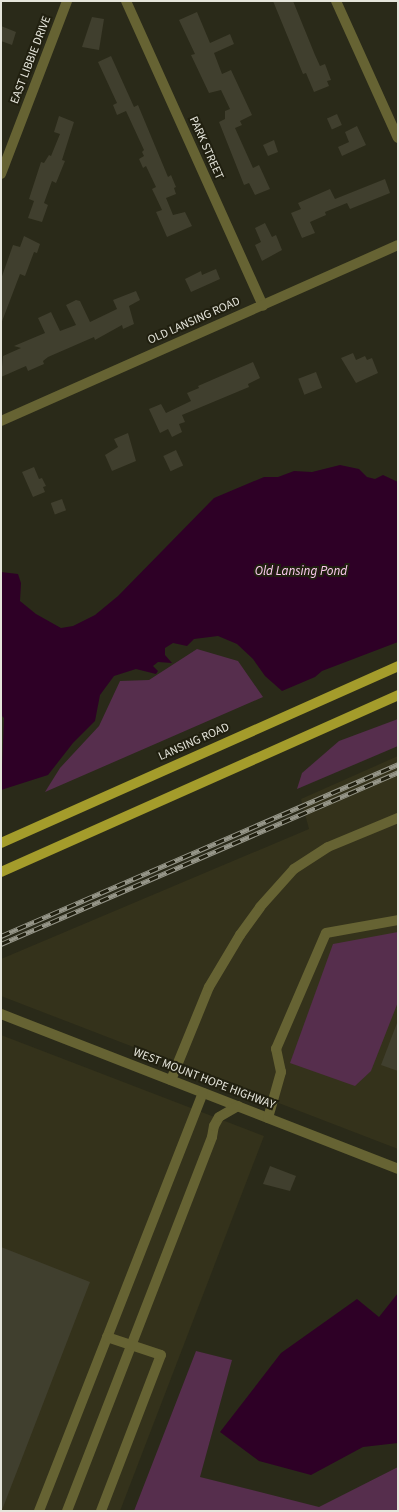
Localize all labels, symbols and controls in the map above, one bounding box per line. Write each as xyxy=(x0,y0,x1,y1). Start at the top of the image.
street label: EAST LIBBIE DRIVE xyxy=(8,14,54,106)
street label: PARK STREET xyxy=(186,114,226,182)
street label: OLD LANSING ROAD xyxy=(146,294,242,348)
water label: Old Lansing Pond xyxy=(255,563,347,579)
street label: LANSING ROAD xyxy=(156,720,232,764)
street label: WEST MOUNT HOPE HIGHWAY xyxy=(131,1045,277,1113)

